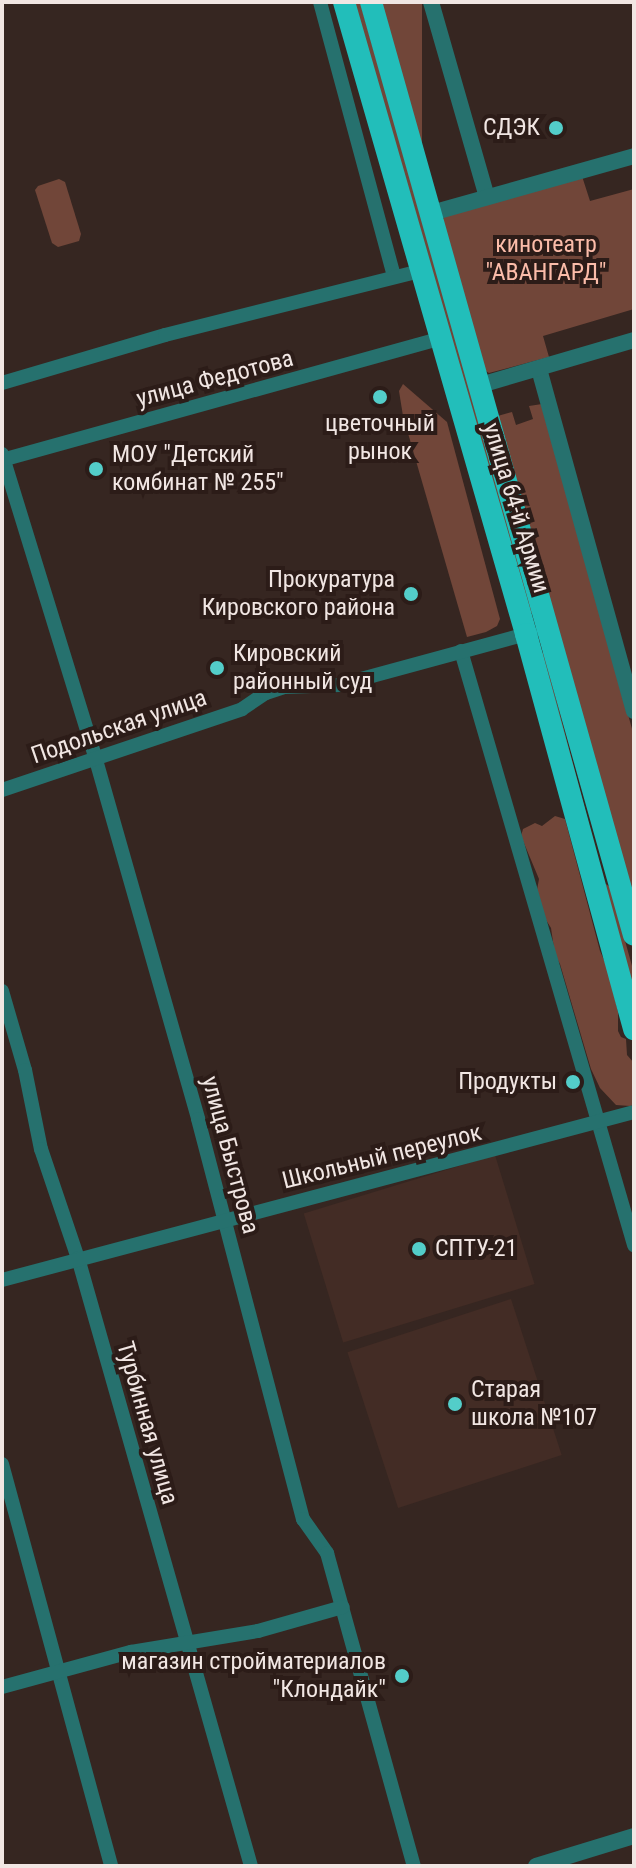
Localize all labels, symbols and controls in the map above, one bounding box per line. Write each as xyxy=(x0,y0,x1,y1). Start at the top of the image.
place label: СДЭК xyxy=(483,114,540,142)
marker: СДЭК xyxy=(547,119,565,137)
park label: кинотеатр "АВАНГАРД" xyxy=(485,231,607,287)
street label: улица Федотова xyxy=(133,344,297,414)
marker: цветочный рынок xyxy=(371,388,389,406)
place label: цветочный рынок xyxy=(325,410,435,466)
street label: улица 64-й Армии xyxy=(476,419,556,597)
place label: МОУ "Детский комбинат № 255" xyxy=(112,441,284,497)
marker: МОУ "Детский комбинат № 255" xyxy=(87,460,105,478)
place label: Прокуратура Кировского района xyxy=(202,566,395,622)
marker: Прокуратура Кировского района xyxy=(402,585,420,603)
place label: Кировский районный суд xyxy=(233,640,372,696)
marker: Кировский районный суд xyxy=(208,659,226,677)
street label: Подольская улица xyxy=(27,683,211,771)
place label: Продукты xyxy=(458,1068,557,1096)
street label: улица Быстрова xyxy=(195,1073,265,1237)
marker: Продукты xyxy=(564,1073,582,1091)
street label: Школьный переулок xyxy=(279,1118,485,1196)
place label: СПТУ-21 xyxy=(435,1235,517,1263)
marker: СПТУ-21 xyxy=(410,1240,428,1258)
street label: Турбинная улица xyxy=(110,1338,184,1508)
place label: Старая школа №107 xyxy=(471,1376,597,1432)
marker: Старая школа №107 xyxy=(446,1395,464,1413)
place label: магазин стройматериалов "Клондайк" xyxy=(121,1648,386,1704)
marker: магазин стройматериалов "Клондайк" xyxy=(393,1667,411,1685)

